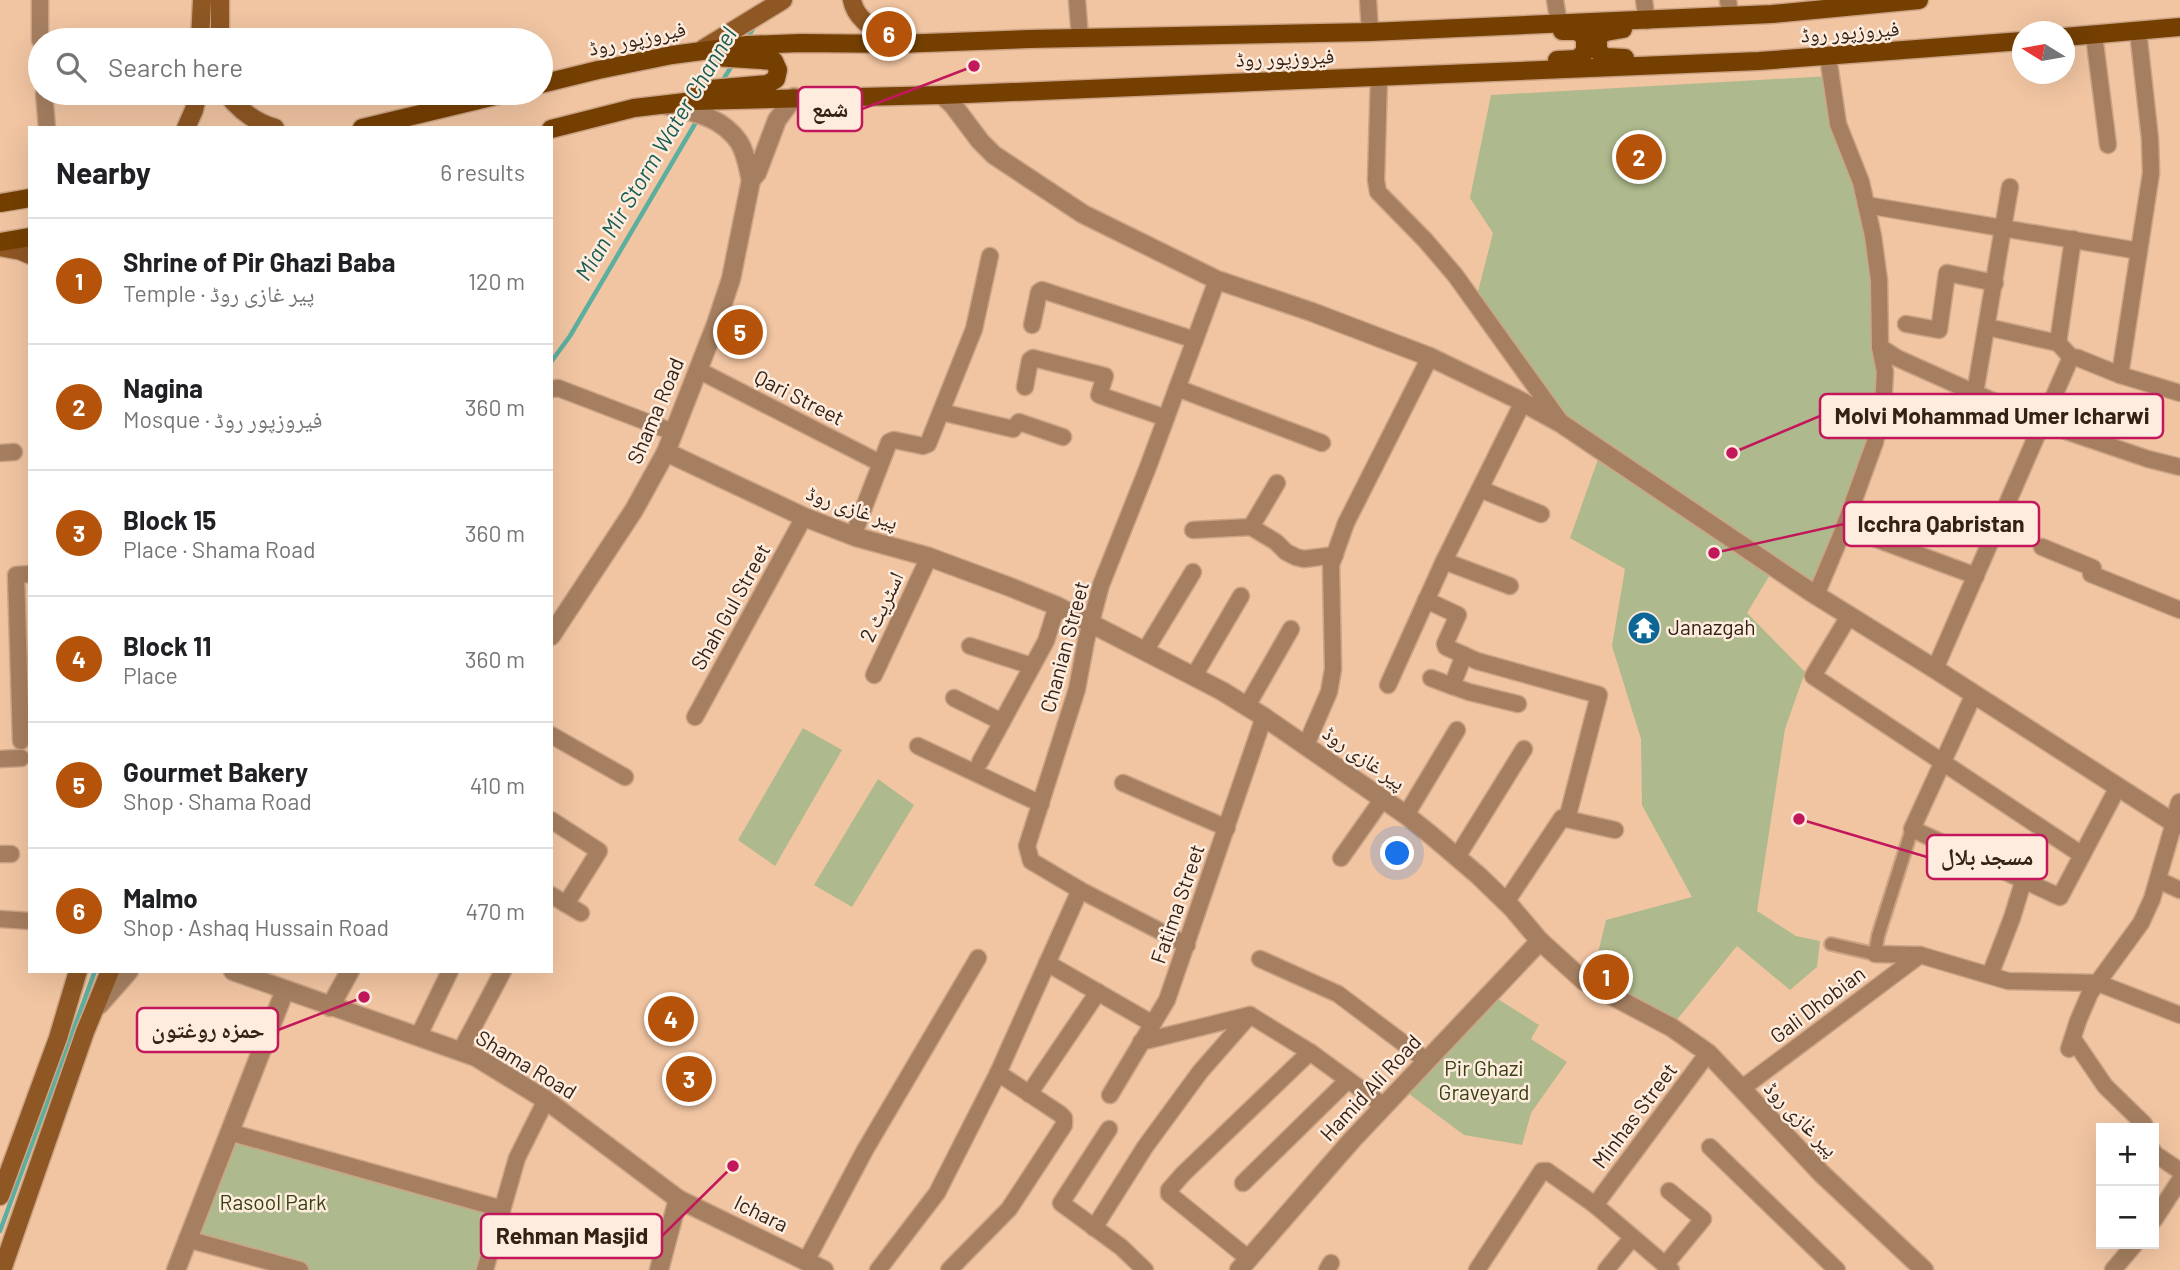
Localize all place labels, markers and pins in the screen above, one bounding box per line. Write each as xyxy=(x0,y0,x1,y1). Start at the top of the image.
pin: 6 xyxy=(866,8,912,60)
callout: شمع xyxy=(798,87,862,131)
pin: 2 xyxy=(1616,131,1662,183)
pin: 5 xyxy=(717,306,763,358)
callout: Molvi Mohammad Umer Icharwi xyxy=(1820,394,2163,438)
callout: Icchra Qabristan xyxy=(1844,502,2039,546)
temple icon: Janazgah xyxy=(1625,609,1663,647)
place label: Janazgah xyxy=(1668,614,1756,639)
callout: مسجد بلال xyxy=(1927,835,2047,879)
pin: 1 xyxy=(1583,951,1629,1003)
pin: 4 xyxy=(648,993,694,1045)
callout: حمزه روغتون xyxy=(137,1008,278,1052)
pin: 3 xyxy=(666,1053,712,1105)
callout: Rehman Masjid xyxy=(481,1214,662,1258)

